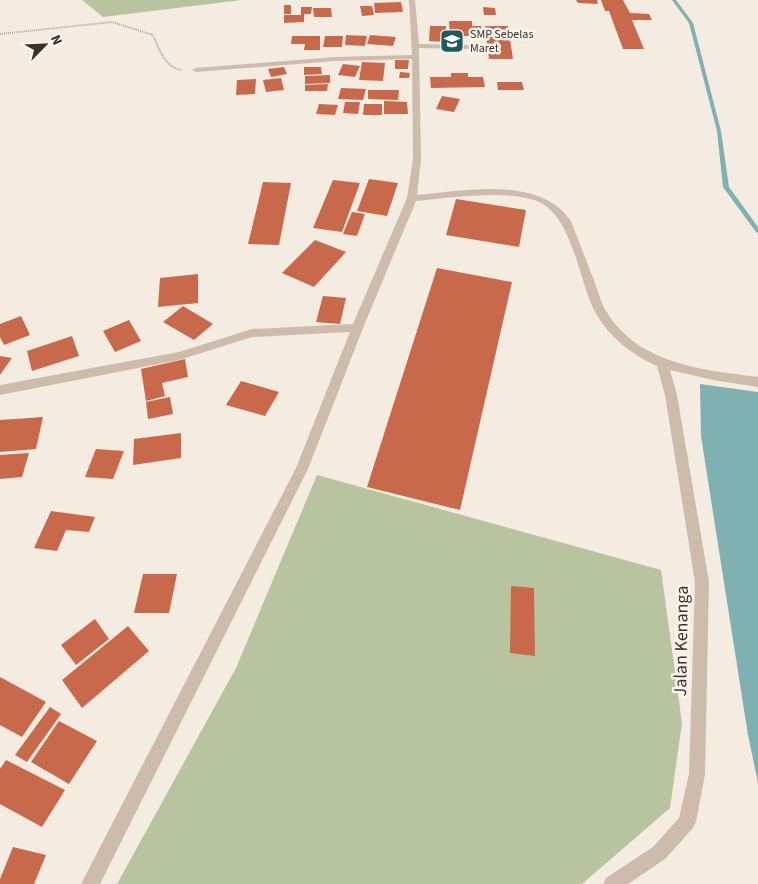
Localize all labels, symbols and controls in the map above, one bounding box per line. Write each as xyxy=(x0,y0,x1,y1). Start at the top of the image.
north arrow xyxy=(20,20,70,70)
place label: SMP Sebelas Maret xyxy=(470,26,533,57)
school or university icon: SMP Sebelas Maret xyxy=(439,28,465,54)
text: N xyxy=(45,32,67,48)
street label: Jalan Kenanga xyxy=(668,585,695,697)

